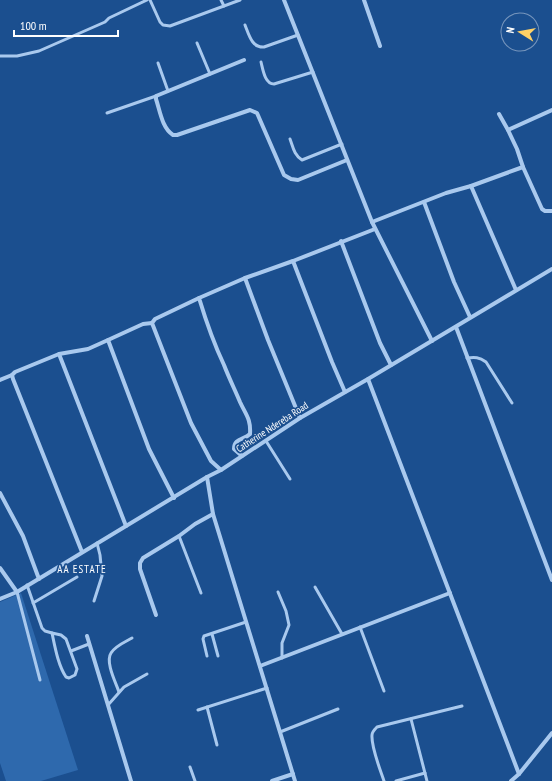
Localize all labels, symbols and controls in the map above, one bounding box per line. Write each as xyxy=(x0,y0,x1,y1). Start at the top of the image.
scale bar xyxy=(14,12,118,38)
north arrow xyxy=(500,12,540,52)
text: 100 m xyxy=(20,18,47,33)
text: N xyxy=(503,26,518,34)
street label: Catherine Ndereba Road xyxy=(233,399,311,455)
district label: AA ESTATE xyxy=(57,562,107,576)

